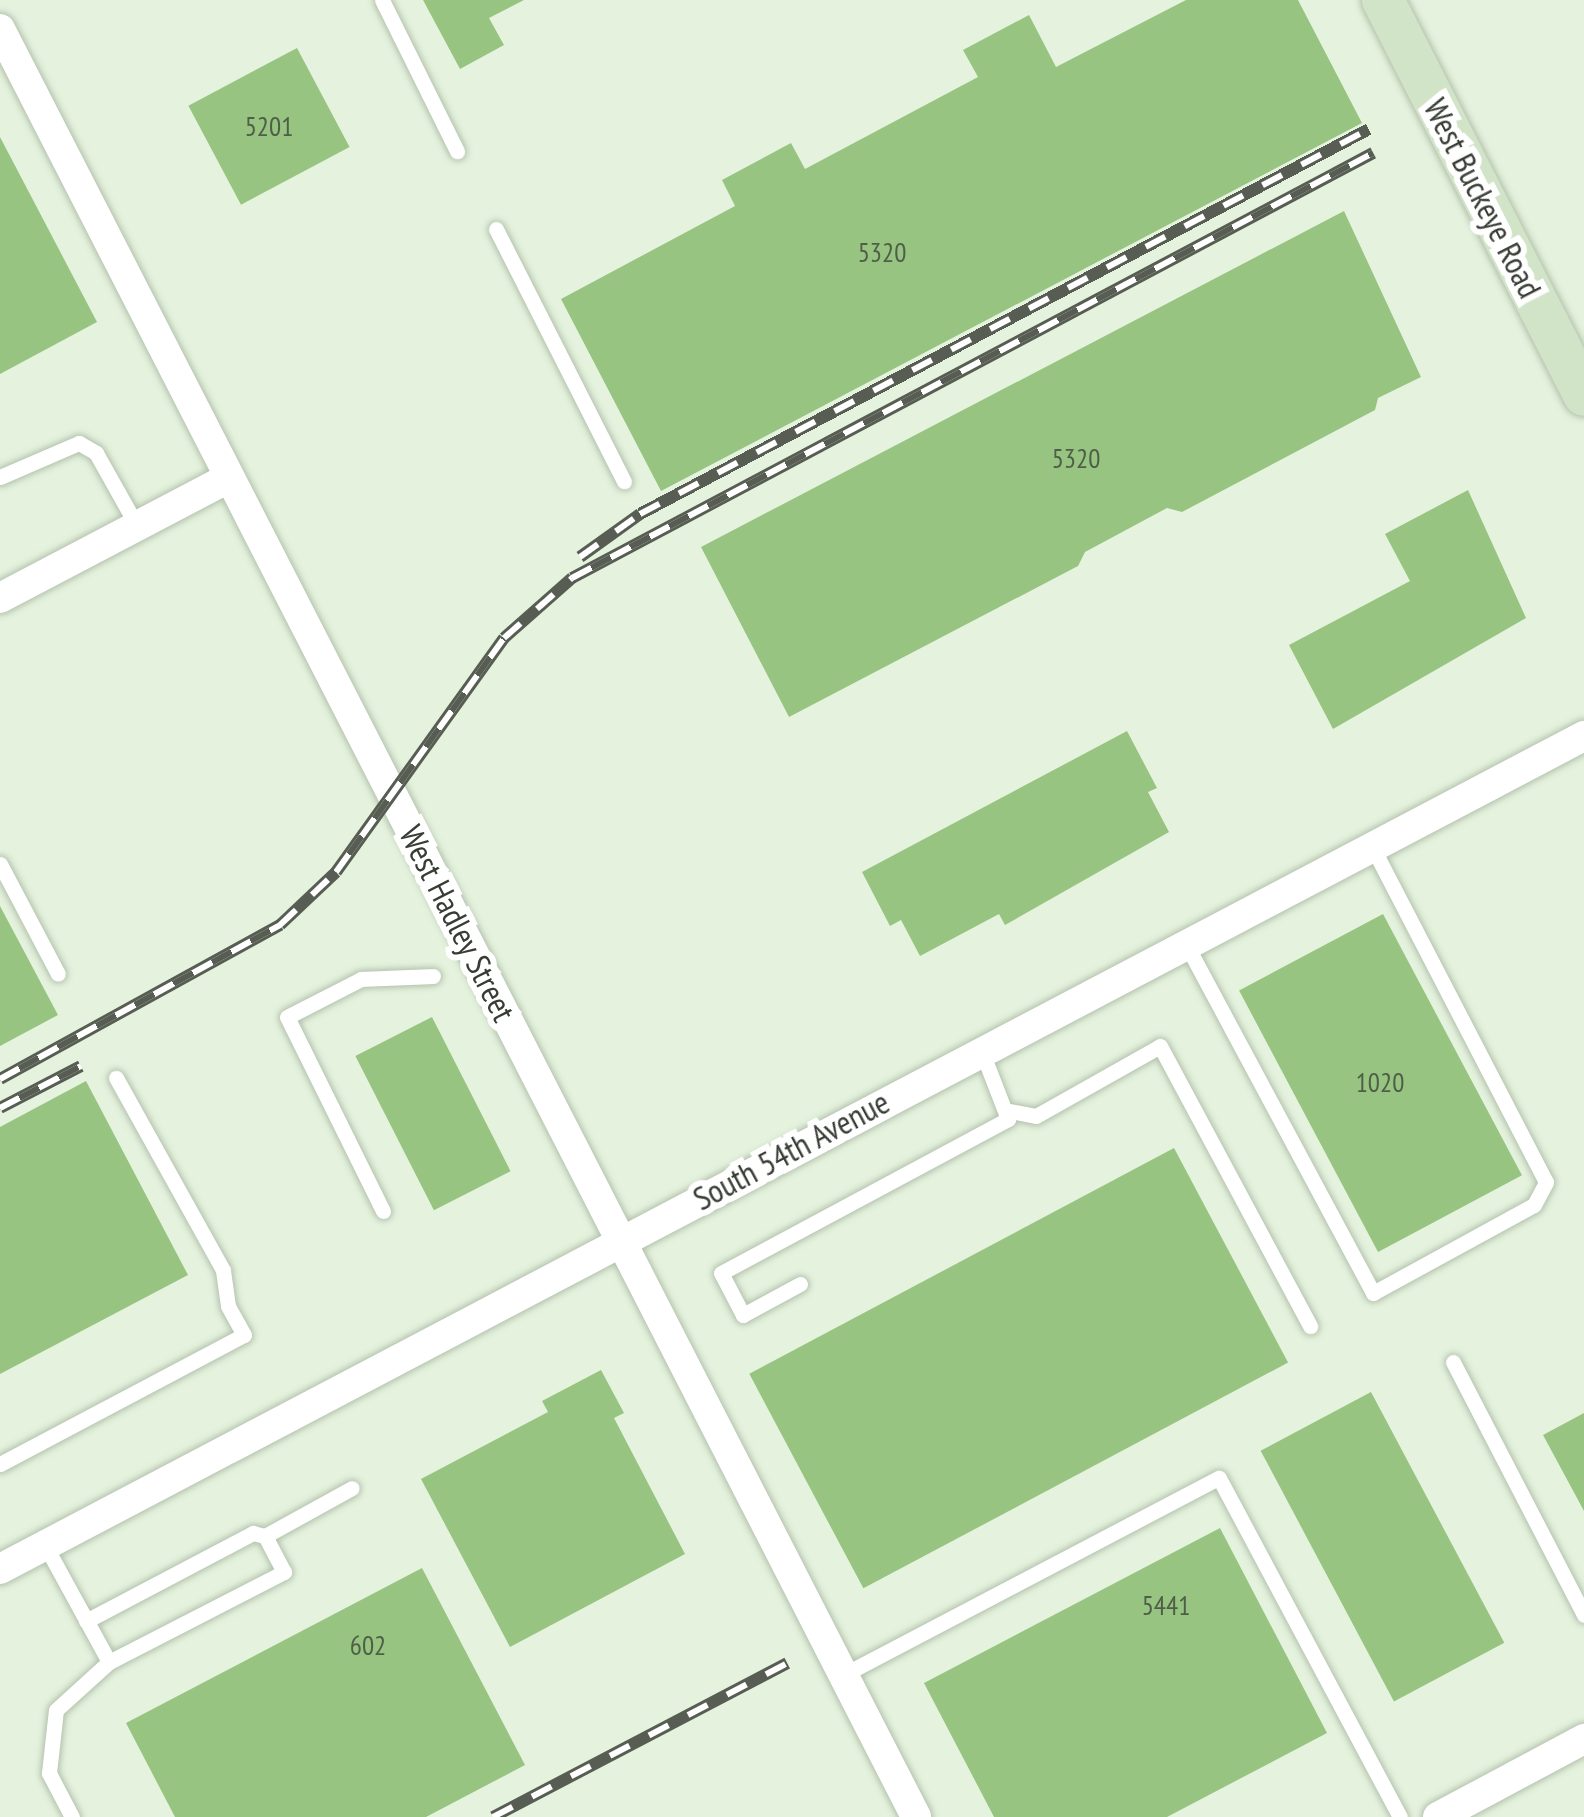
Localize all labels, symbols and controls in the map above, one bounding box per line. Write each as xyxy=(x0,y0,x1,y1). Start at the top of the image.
street label: West Buckeye Road xyxy=(1416,92,1550,304)
house number: 5201 xyxy=(245,111,293,143)
house number: 5320 xyxy=(858,237,906,269)
house number: 5320 xyxy=(1052,443,1100,475)
street label: West Hadley Street xyxy=(391,818,525,1028)
house number: 1020 xyxy=(1356,1067,1404,1099)
street label: South 54th Avenue xyxy=(686,1082,896,1218)
house number: 5441 xyxy=(1142,1590,1190,1622)
house number: 602 xyxy=(350,1630,386,1662)

